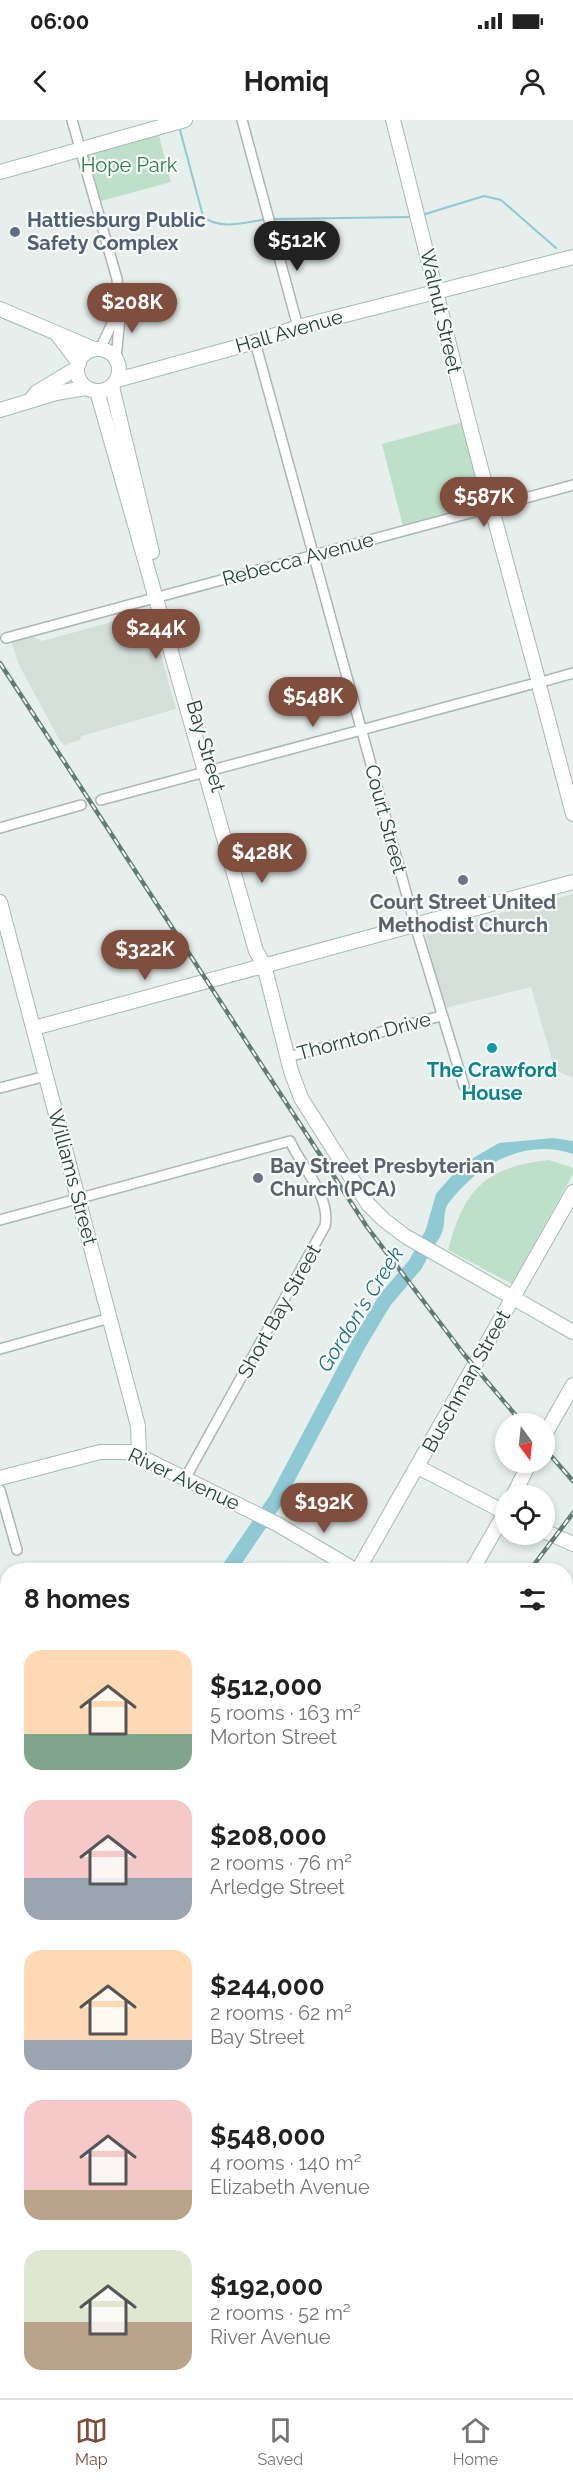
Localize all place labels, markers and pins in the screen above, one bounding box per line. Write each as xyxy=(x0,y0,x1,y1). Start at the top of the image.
place label: Hattiesburg Public Safety Complex xyxy=(27,208,206,255)
pin: $512K xyxy=(255,221,339,272)
marker: Hattiesburg Public Safety Complex xyxy=(8,225,22,239)
pin: $208K xyxy=(90,283,174,334)
pin: $587K xyxy=(442,477,526,528)
pin: $244K xyxy=(114,609,198,660)
pin: $548K xyxy=(271,677,355,728)
pin: $428K xyxy=(220,833,304,884)
marker: Court Street United Methodist Church xyxy=(456,873,470,887)
place label: Court Street United Methodist Church xyxy=(370,890,556,937)
pin: $322K xyxy=(103,930,187,981)
marker: The Crawford House xyxy=(485,1041,499,1055)
place label: The Crawford House xyxy=(427,1058,557,1105)
place label: Bay Street Presbyterian Church (PCA) xyxy=(270,1154,495,1201)
marker: Bay Street Presbyterian Church (PCA) xyxy=(251,1171,265,1185)
pin: $192K xyxy=(282,1483,366,1534)

